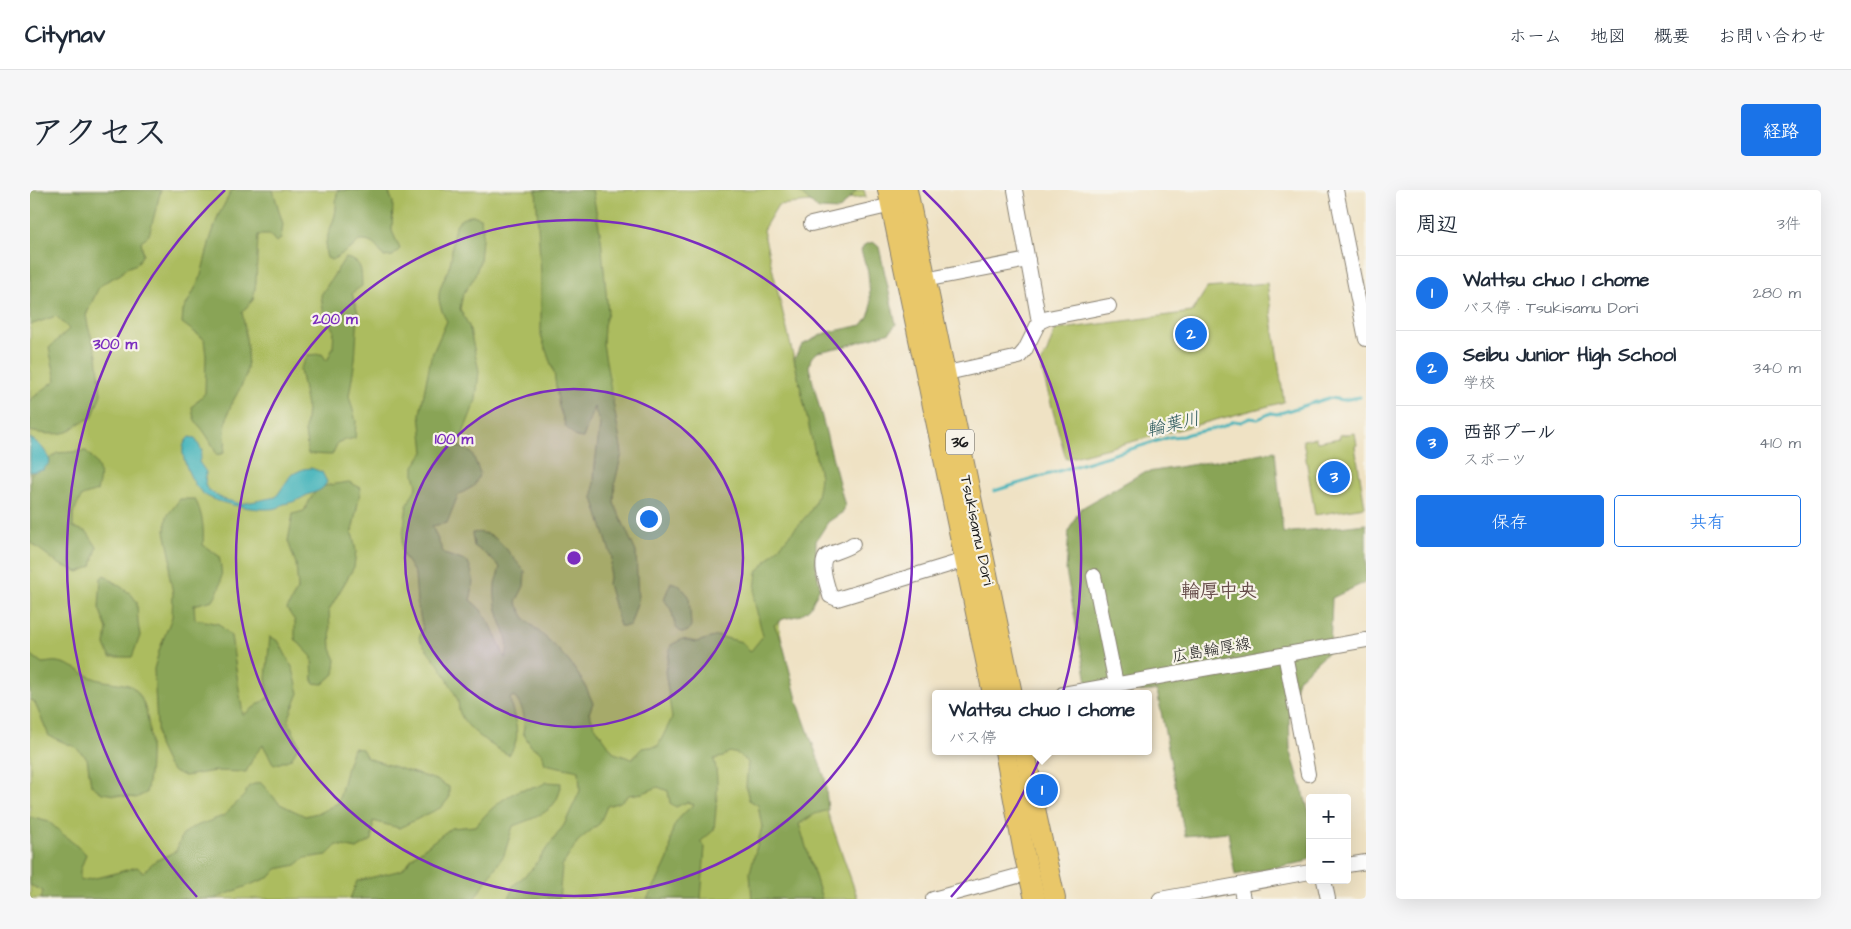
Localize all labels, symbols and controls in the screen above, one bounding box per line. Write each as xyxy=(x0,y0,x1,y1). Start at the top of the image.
text: Citynav xyxy=(25,18,105,52)
text: ホーム xyxy=(1509,24,1562,49)
text: 地図 xyxy=(1590,24,1626,49)
text: 概要 xyxy=(1654,24,1690,49)
text: お問い合わせ xyxy=(1718,24,1826,49)
button: 経路 xyxy=(1741,104,1821,156)
text: アクセス xyxy=(30,109,168,158)
text: 周辺 xyxy=(1416,210,1458,239)
text: 3件 xyxy=(1777,213,1801,235)
text: Wattsu chuo 1 chome xyxy=(1463,267,1649,294)
text: 1 xyxy=(1431,282,1433,304)
text: 280 m xyxy=(1753,282,1801,304)
text: バス停 · Tsukisamu Dori xyxy=(1463,297,1638,319)
text: 200 m xyxy=(311,309,358,330)
pin: 2 xyxy=(1175,315,1207,353)
text: 300 m xyxy=(92,334,137,355)
text: Seibu Junior High School xyxy=(1463,342,1676,369)
text: 2 xyxy=(1427,357,1437,379)
text: 340 m xyxy=(1753,357,1801,379)
text: 学校 xyxy=(1463,372,1495,394)
water label: 輪葉川 xyxy=(1144,406,1202,443)
text: 西部プール xyxy=(1463,419,1556,446)
text: 100 m xyxy=(435,429,474,450)
road number: 36 xyxy=(946,430,974,454)
text: 3 xyxy=(1428,432,1436,454)
text: 410 m xyxy=(1759,432,1801,454)
text: スポーツ xyxy=(1463,449,1527,471)
pin: 3 xyxy=(1318,458,1350,496)
street label: Tsukisamu Dori xyxy=(955,473,1000,588)
button: 保存 xyxy=(1416,495,1604,547)
button: 共有 xyxy=(1614,495,1801,547)
your location xyxy=(636,506,662,532)
centre of rings xyxy=(565,549,583,567)
district label: 輪厚中央 xyxy=(1181,578,1257,605)
street label: 広島輪厚線 xyxy=(1170,632,1252,668)
popup xyxy=(932,690,1152,755)
text: Wattsu chuo 1 chome xyxy=(949,697,1135,724)
text: バス停 xyxy=(949,727,997,749)
pin: 1 xyxy=(1026,771,1058,809)
map controls xyxy=(1306,794,1351,884)
button: + xyxy=(1306,794,1351,839)
button: − xyxy=(1306,839,1351,884)

